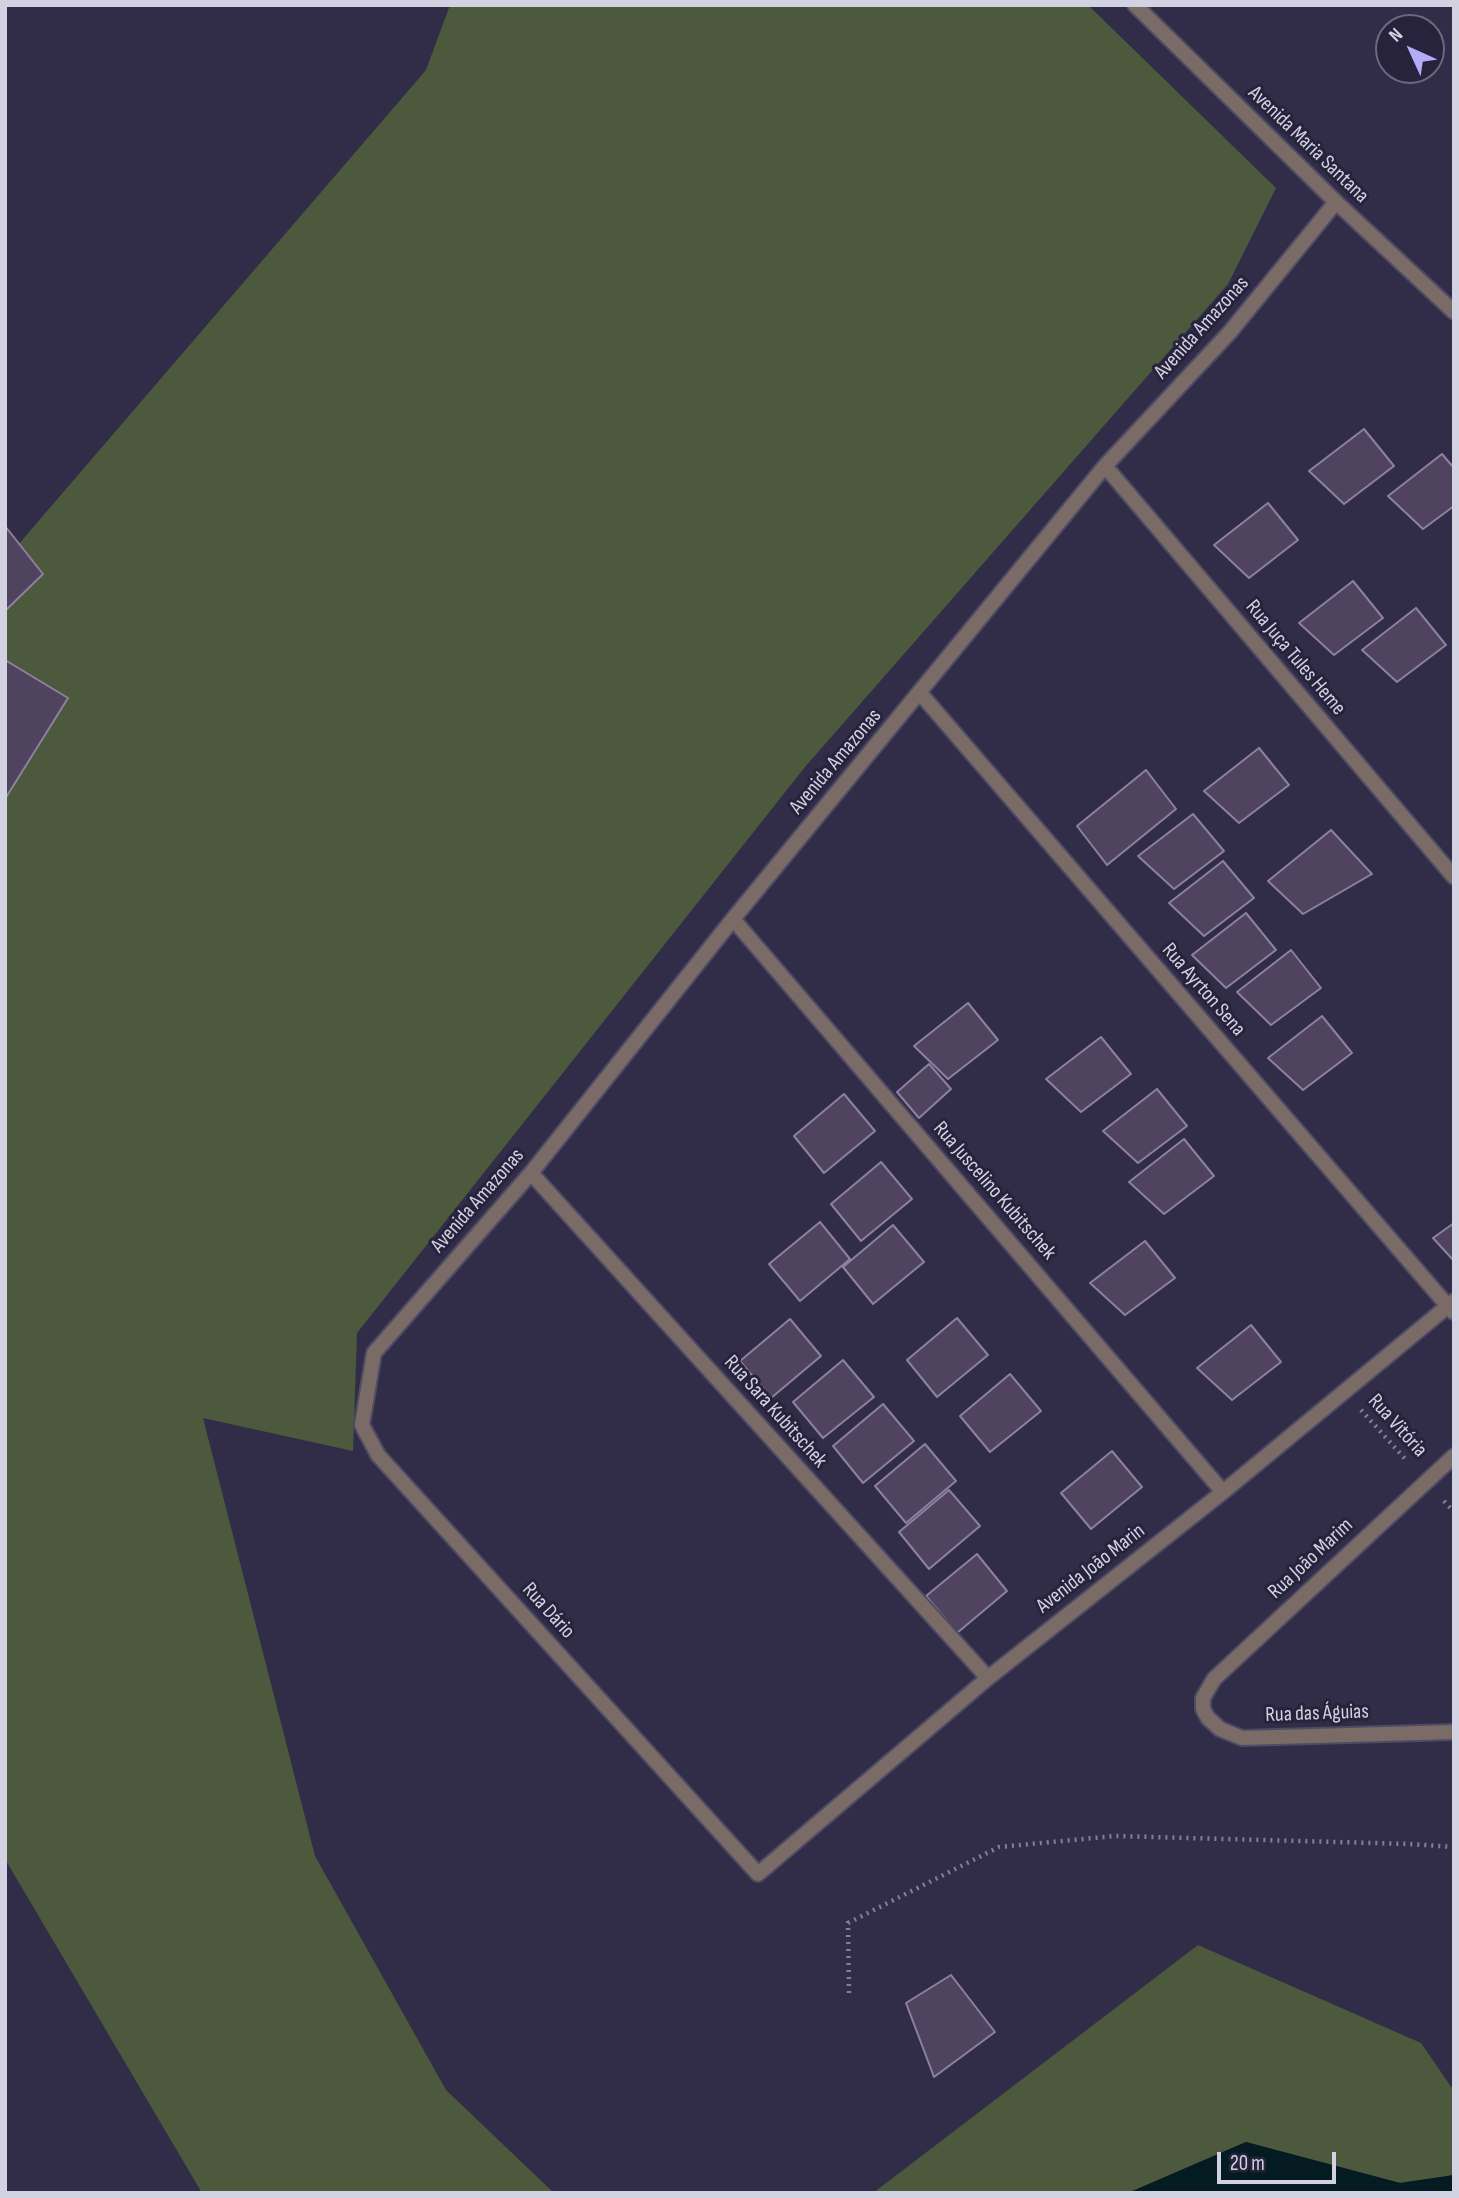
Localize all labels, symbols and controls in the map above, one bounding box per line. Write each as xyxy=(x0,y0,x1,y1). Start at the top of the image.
north arrow xyxy=(1375,14,1445,84)
text: N xyxy=(1384,23,1408,47)
street label: Avenida Maria Santana xyxy=(1242,81,1374,209)
street label: Avenida Amazonas xyxy=(1149,271,1255,385)
street label: Rua Juça Tules Heme xyxy=(1240,595,1350,721)
street label: Avenida Amazonas xyxy=(785,704,887,820)
street label: Rua Ayrton Sena xyxy=(1156,938,1250,1042)
street label: Rua Juscelino Kubitschek xyxy=(927,1117,1061,1265)
street label: Avenida Amazonas xyxy=(426,1144,530,1258)
street label: Rua Sara Kubitschek xyxy=(718,1351,832,1473)
street label: Rua Vitória xyxy=(1362,1389,1432,1463)
street label: Rua João Marim xyxy=(1263,1513,1359,1605)
street label: Avenida João Marin xyxy=(1032,1519,1150,1619)
street label: Rua Dário xyxy=(516,1578,580,1644)
street label: Rua das Águias xyxy=(1265,1700,1369,1728)
scale bar xyxy=(1221,2138,1340,2182)
text: 20 m xyxy=(1230,2151,1265,2176)

